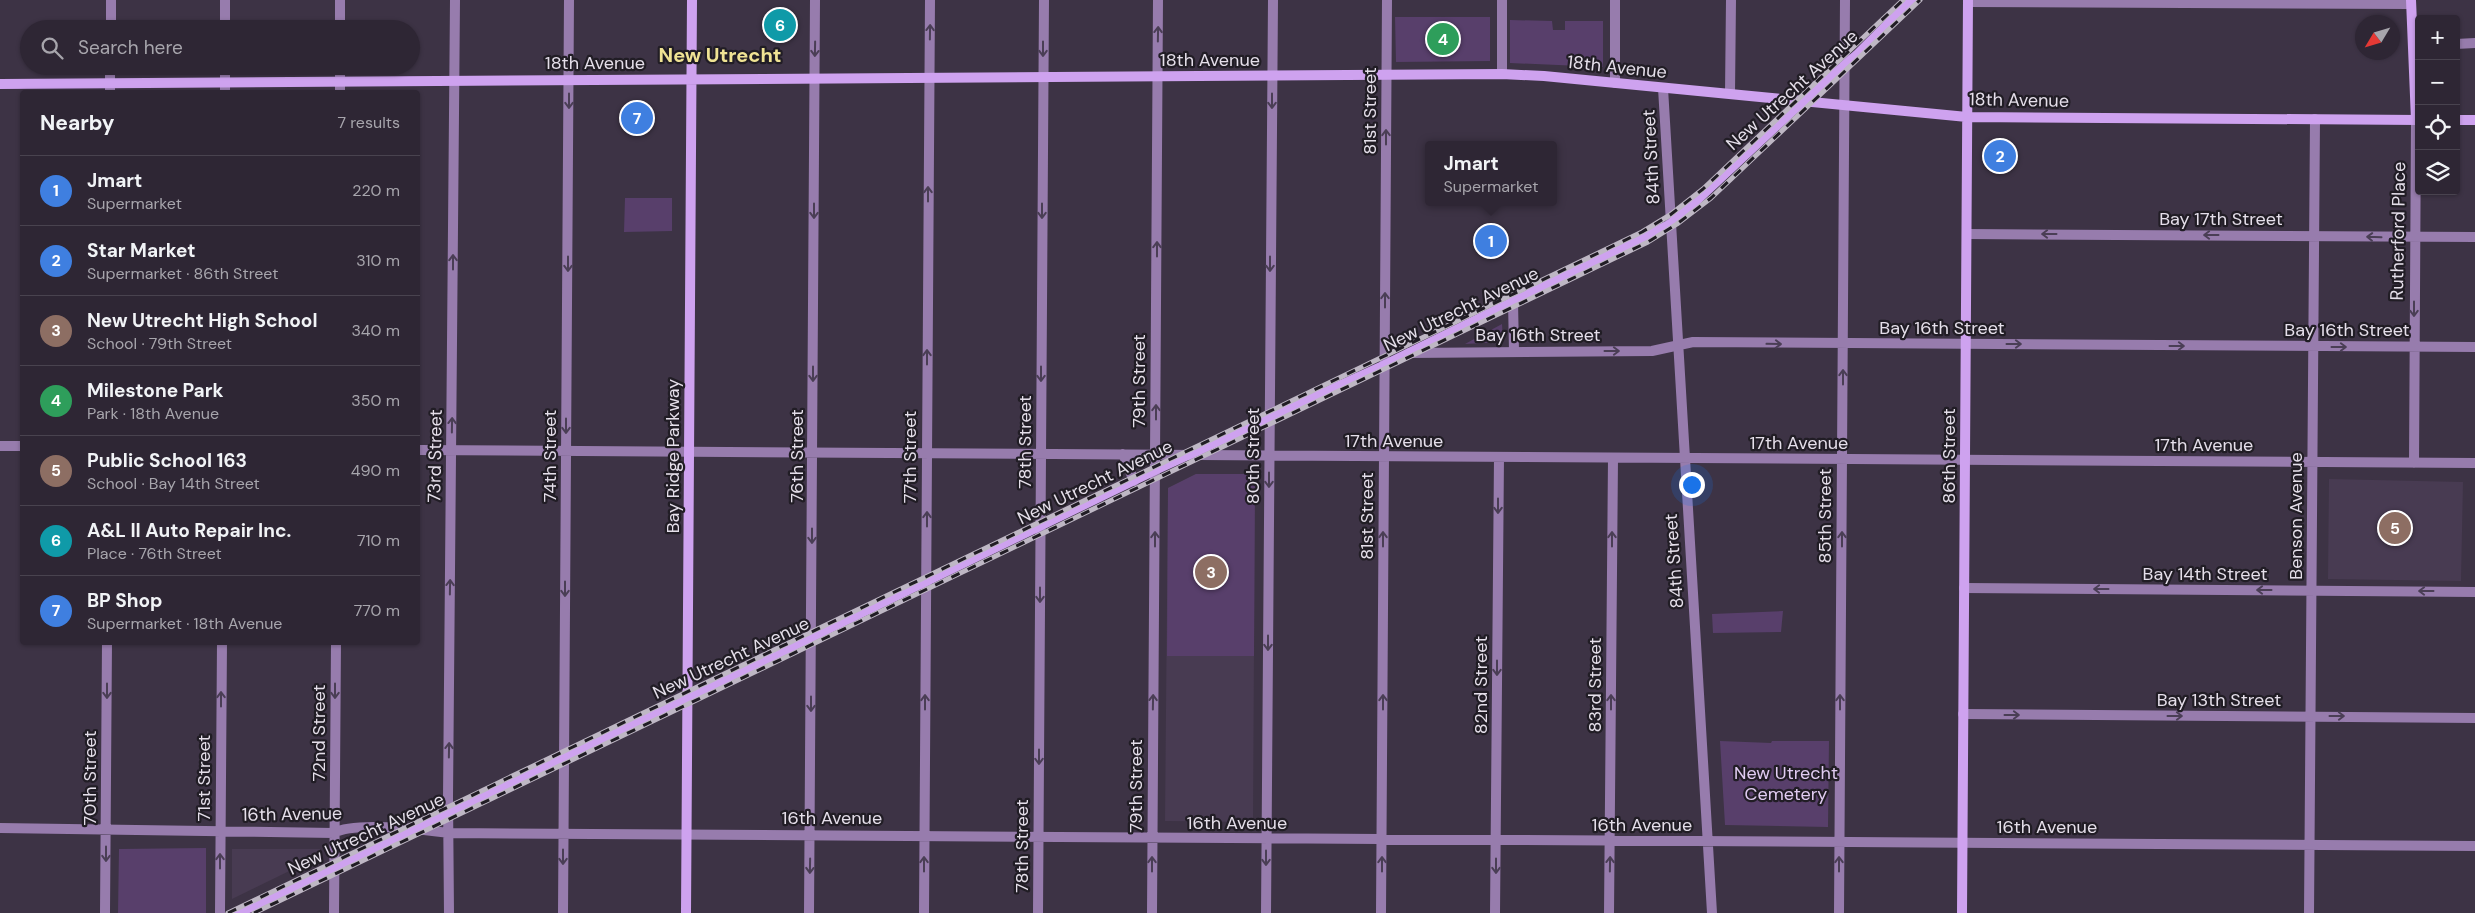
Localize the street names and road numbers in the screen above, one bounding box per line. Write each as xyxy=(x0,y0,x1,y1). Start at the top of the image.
street label: New Utrecht Avenue xyxy=(1721,24,1863,156)
street label: 18th Avenue xyxy=(1160,48,1260,72)
street label: 18th Avenue xyxy=(1566,50,1668,84)
street label: 18th Avenue xyxy=(545,51,645,75)
street label: 81st Street xyxy=(1358,67,1382,155)
street label: 18th Avenue xyxy=(1969,87,2069,113)
street label: 84th Street xyxy=(1637,109,1665,205)
street label: Rutherford Place xyxy=(2385,161,2411,301)
street label: Bay 17th Street xyxy=(2159,207,2283,231)
street label: New Utrecht Avenue xyxy=(1379,261,1543,357)
street label: Bay 16th Street xyxy=(1879,316,2005,340)
street label: Bay 16th Street xyxy=(2284,318,2410,342)
street label: Bay 16th Street xyxy=(1475,323,1601,347)
street label: 79th Street xyxy=(1127,334,1151,428)
street label: Bay Ridge Parkway xyxy=(661,379,685,533)
street label: 78th Street xyxy=(1013,395,1037,489)
street label: 80th Street xyxy=(1241,408,1265,504)
street label: 86th Street xyxy=(1937,408,1961,504)
street label: 73rd Street xyxy=(422,409,448,503)
street label: 76th Street xyxy=(785,409,809,503)
street label: 74th Street xyxy=(538,410,562,502)
street label: 77th Street xyxy=(898,411,922,503)
street label: 17th Avenue xyxy=(1345,429,1443,453)
street label: 17th Avenue xyxy=(1750,431,1848,455)
street label: 17th Avenue xyxy=(2155,433,2253,457)
street label: New Utrecht Avenue xyxy=(1013,434,1177,530)
street label: Benson Avenue xyxy=(2284,452,2308,580)
street label: 85th Street xyxy=(1813,468,1837,564)
street label: 81st Street xyxy=(1355,472,1379,560)
street label: 84th Street xyxy=(1659,513,1689,609)
street label: Bay 14th Street xyxy=(2143,562,2267,586)
street label: New Utrecht Avenue xyxy=(649,611,813,705)
street label: 82nd Street xyxy=(1469,636,1493,734)
street label: 83rd Street xyxy=(1583,638,1607,733)
street label: 72nd Street xyxy=(307,685,331,781)
street label: Bay 13th Street xyxy=(2157,688,2281,712)
street label: 70th Street xyxy=(78,731,102,825)
street label: 71st Street xyxy=(192,735,216,821)
street label: 79th Street xyxy=(1124,739,1148,833)
street label: New Utrecht Avenue xyxy=(284,787,448,881)
street label: 78th Street xyxy=(1010,799,1034,893)
street label: 16th Avenue xyxy=(242,801,342,827)
street label: 16th Avenue xyxy=(782,806,882,830)
street label: 16th Avenue xyxy=(1187,811,1287,835)
street label: 16th Avenue xyxy=(1592,813,1692,837)
street label: 16th Avenue xyxy=(1997,815,2097,839)

